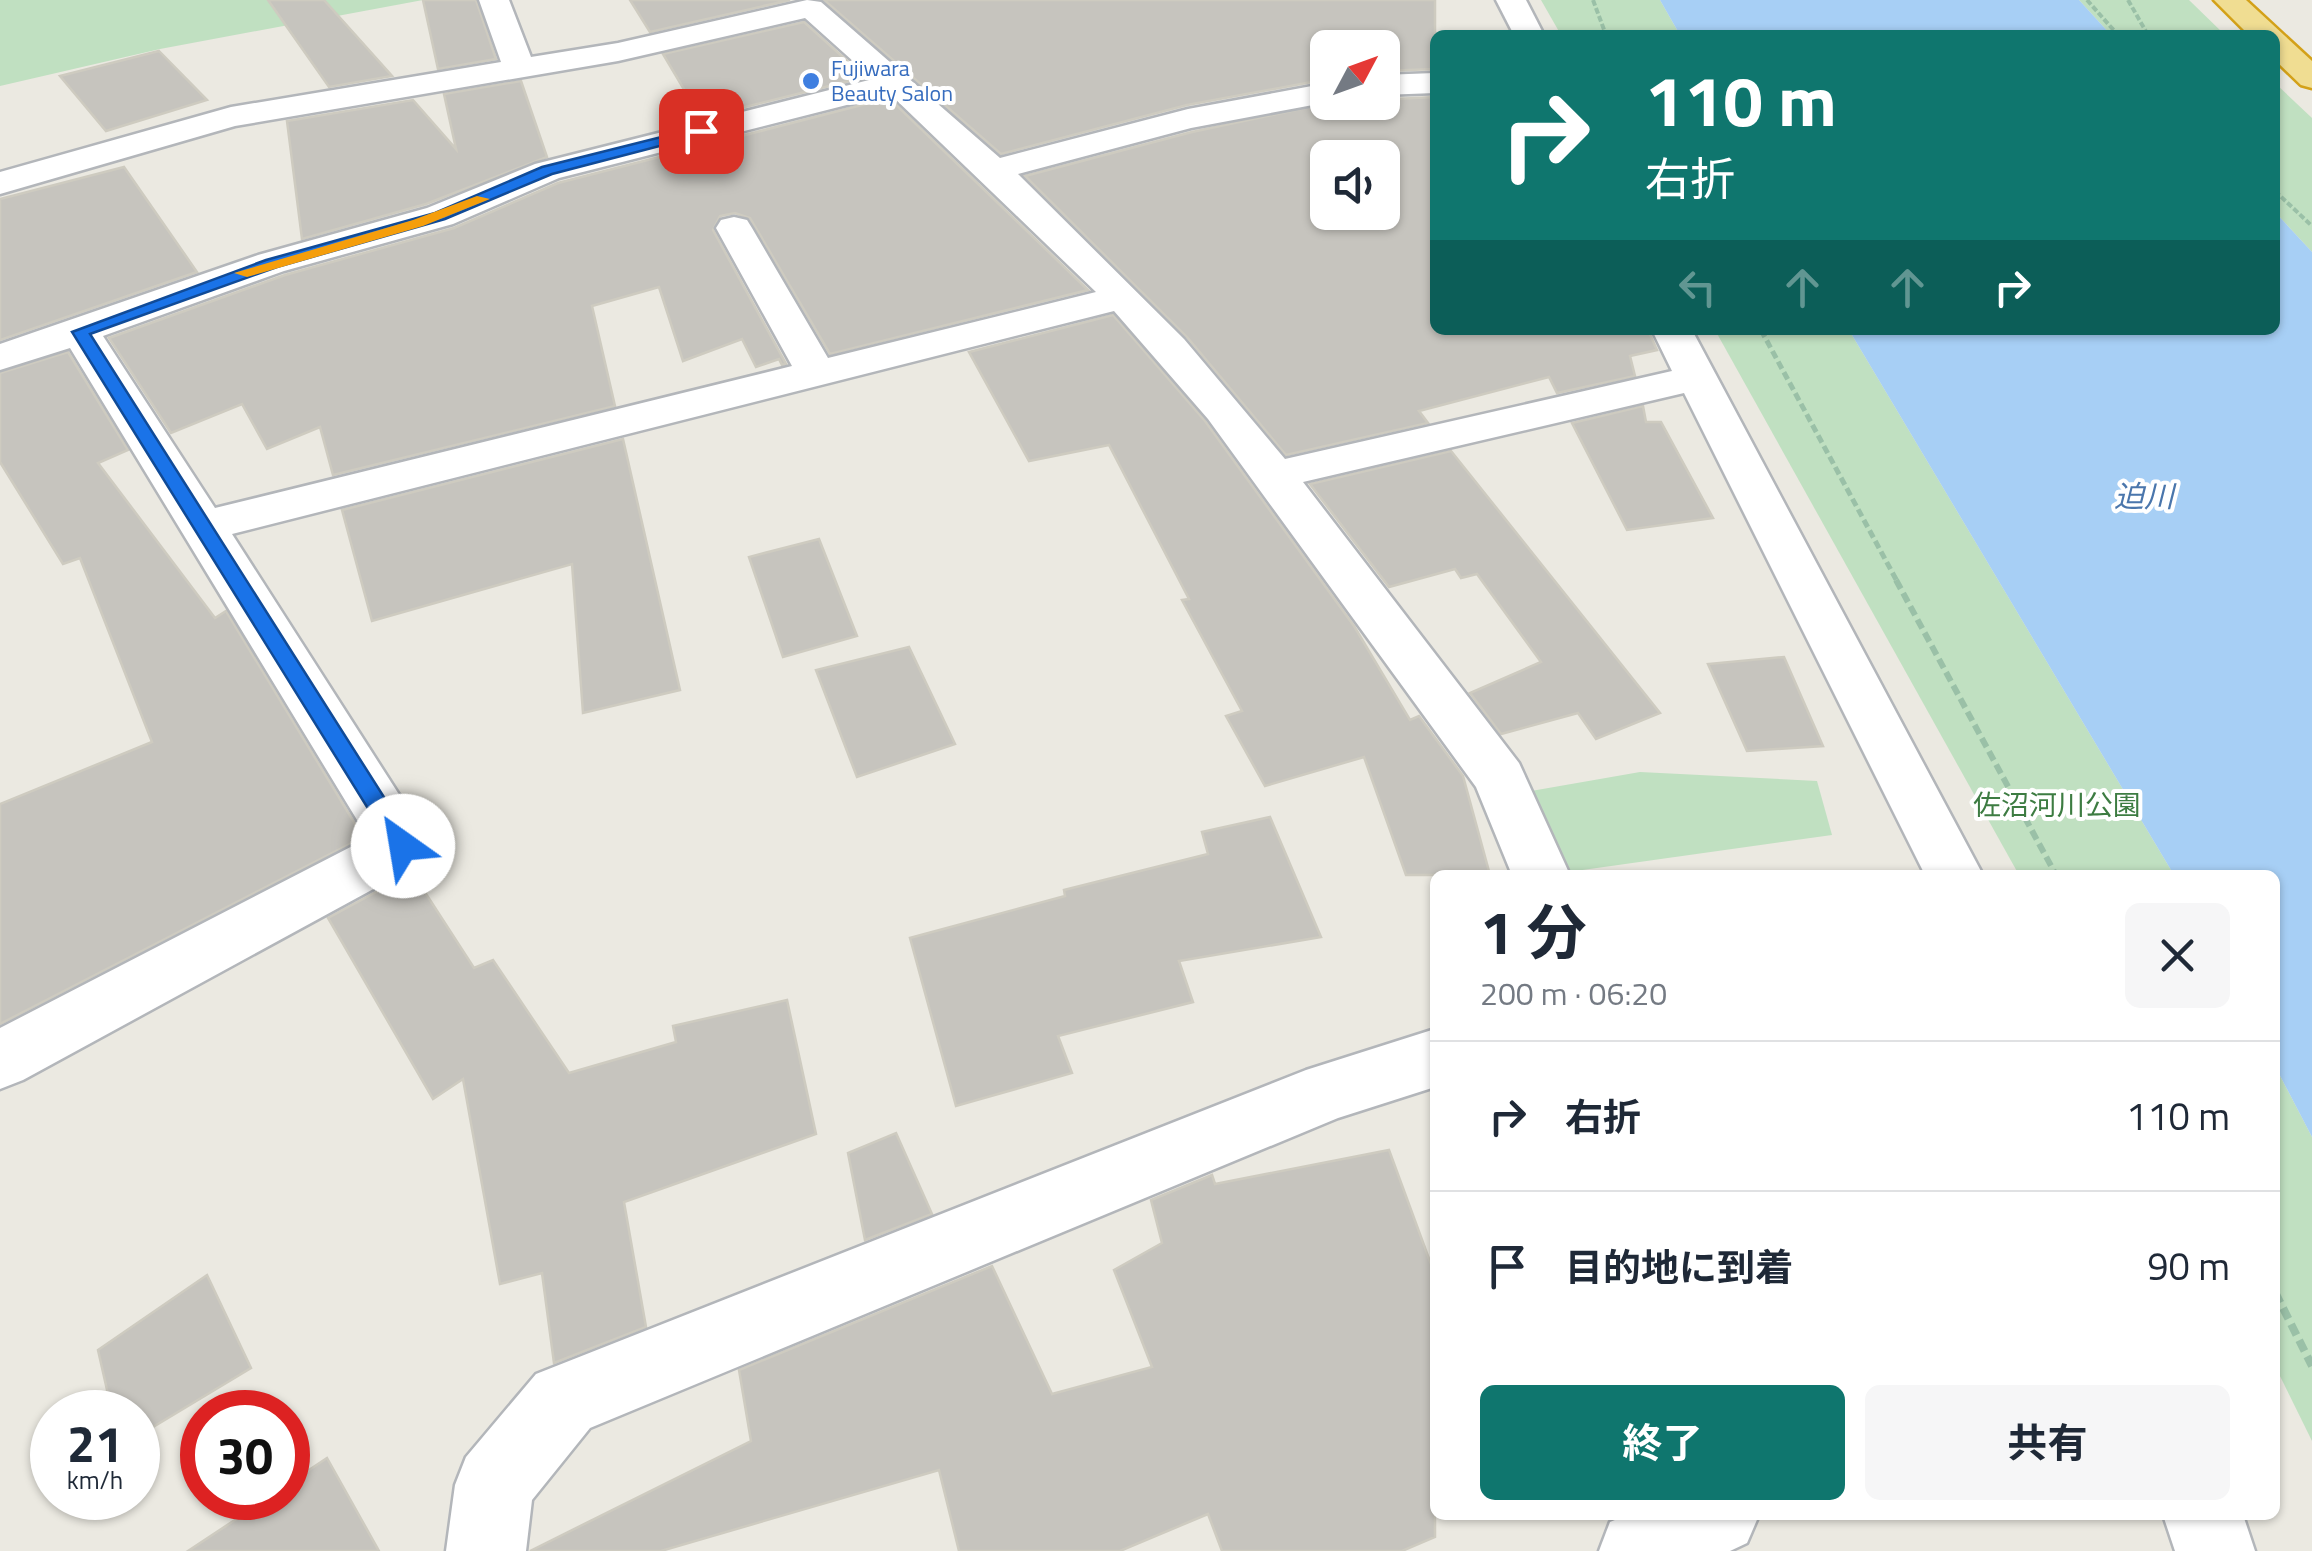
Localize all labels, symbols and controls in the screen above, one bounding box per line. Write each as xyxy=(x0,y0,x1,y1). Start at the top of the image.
north arrow xyxy=(1310,30,1400,120)
map controls xyxy=(1310,30,1400,230)
text: 110 m xyxy=(1645,47,1837,153)
place label: Fujiwara Beauty Salon xyxy=(831,51,953,110)
marker: Fujiwara Beauty Salon xyxy=(800,70,822,92)
icon: right xyxy=(1480,70,1610,200)
pin xyxy=(659,89,744,174)
icon: arrive xyxy=(674,104,729,159)
button: sound xyxy=(1310,140,1400,230)
text: 右折 xyxy=(1645,144,1735,212)
icon: left xyxy=(1670,260,1725,315)
icon: ahead xyxy=(1775,260,1830,315)
icon: ahead xyxy=(1880,260,1935,315)
icon: right xyxy=(1985,260,2040,315)
water label: 迫川 xyxy=(2114,473,2177,519)
park label: 佐沼河川公園 xyxy=(1973,783,2141,826)
position arrow xyxy=(351,794,455,898)
text: 1 分 xyxy=(1480,886,1587,977)
button: close xyxy=(2125,903,2230,1008)
text: 200 m · 06:20 xyxy=(1480,969,1667,1017)
text: 110 m xyxy=(2126,1087,2230,1145)
text: 右折 xyxy=(1565,1088,1641,1146)
icon: right xyxy=(1480,1089,1535,1144)
text: 90 m xyxy=(2147,1237,2230,1295)
text: 目的地に到着 xyxy=(1565,1238,1793,1296)
icon: arrive xyxy=(1480,1239,1535,1294)
button: 終了 xyxy=(1480,1385,1845,1500)
button: 共有 xyxy=(1865,1385,2230,1500)
speed limit sign: 30 xyxy=(180,1390,310,1520)
text: 21 xyxy=(67,1405,123,1481)
text: km/h xyxy=(67,1461,123,1499)

